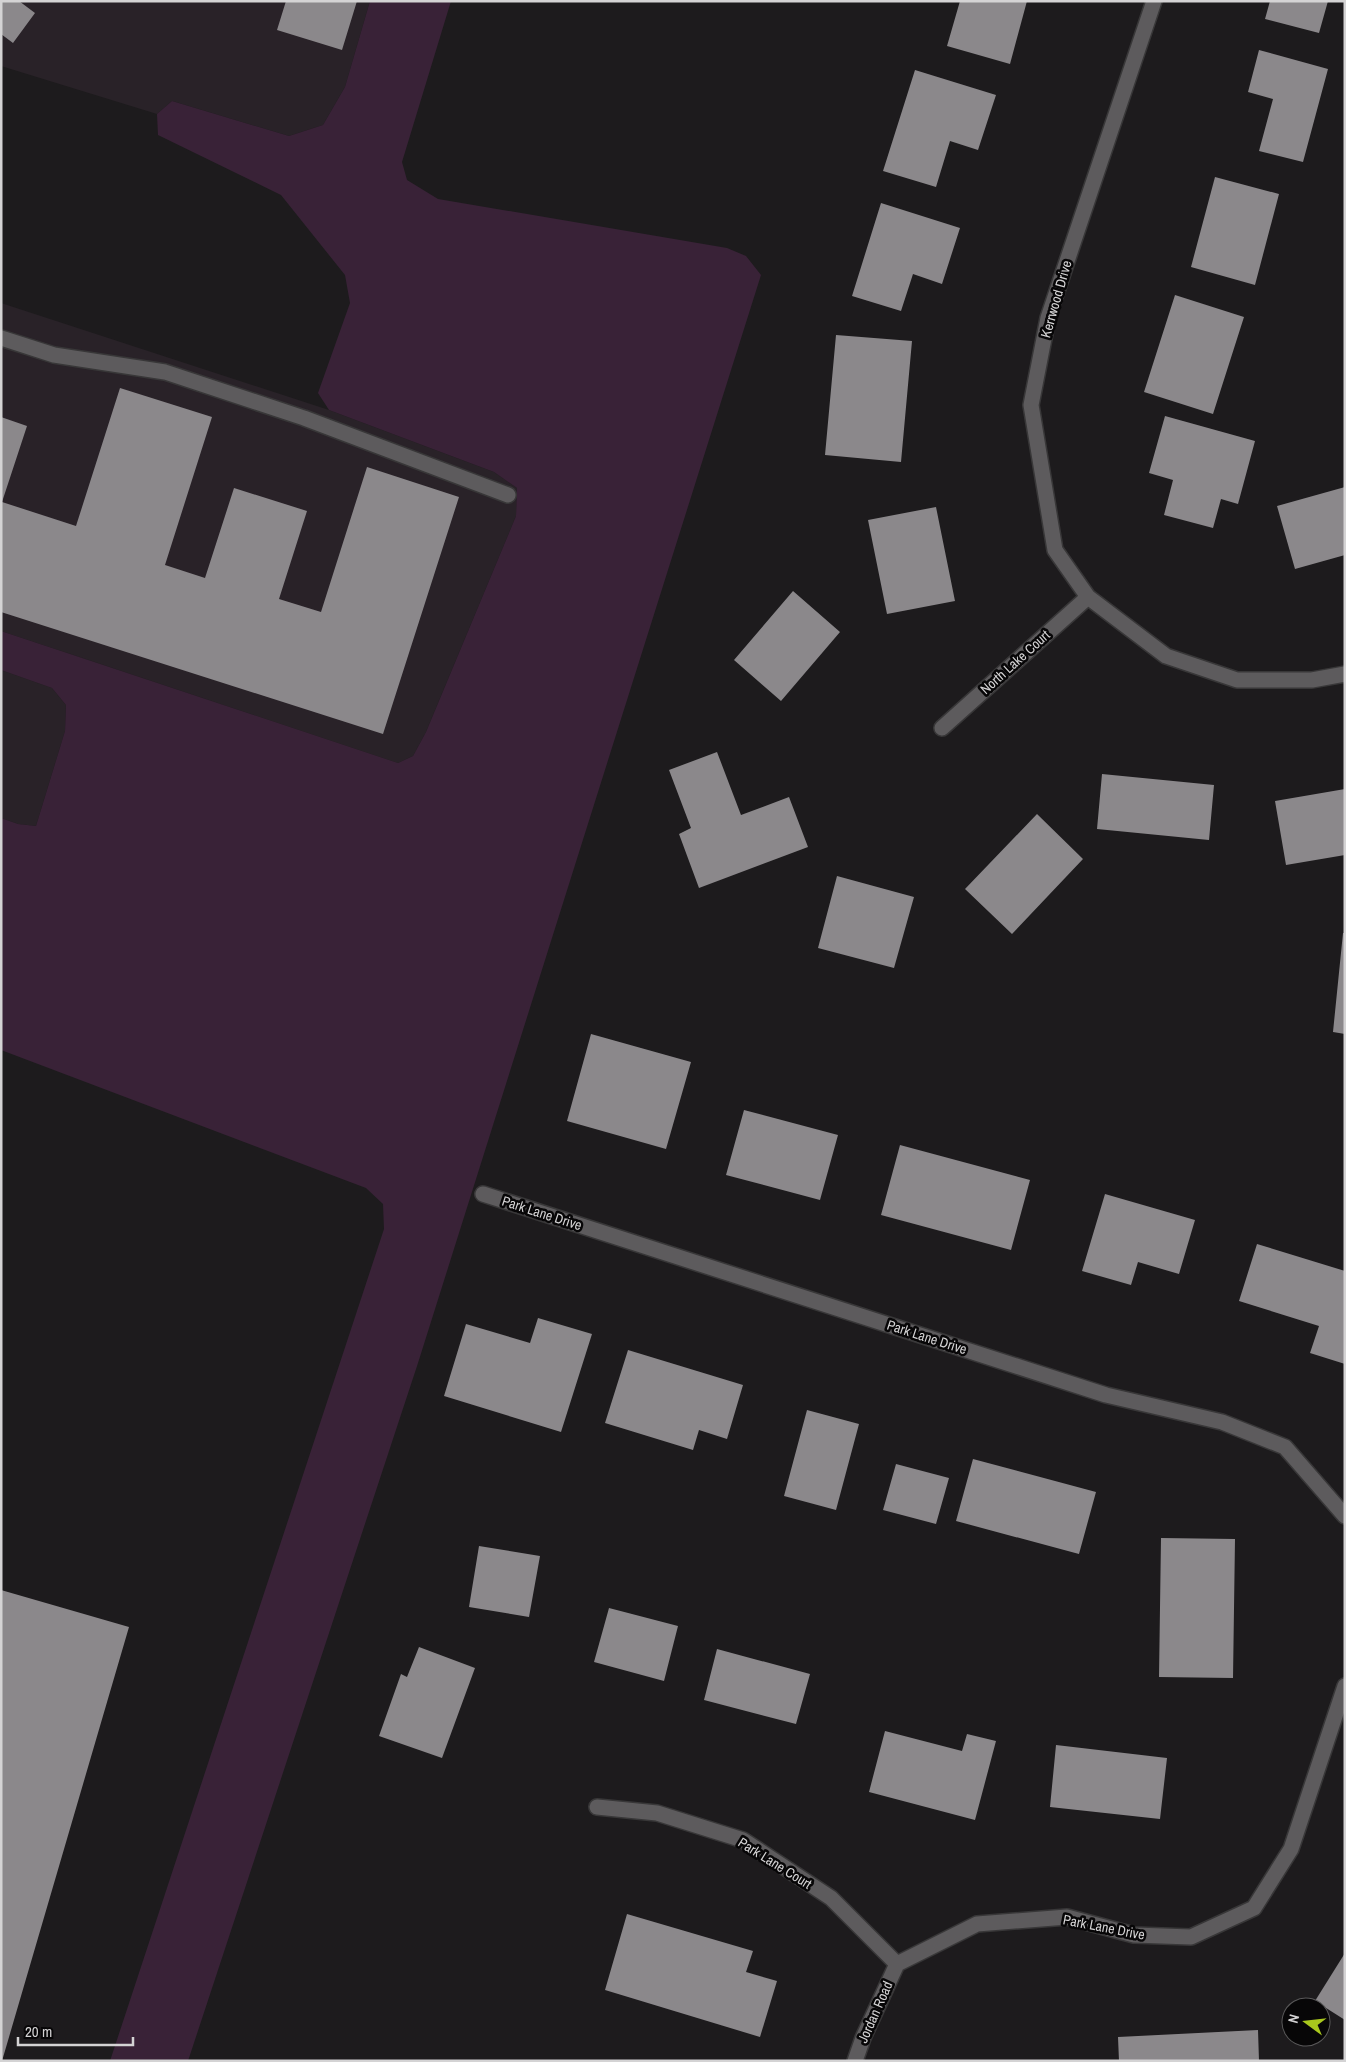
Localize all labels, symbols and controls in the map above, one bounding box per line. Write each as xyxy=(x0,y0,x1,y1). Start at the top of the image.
street label: Kerrwood Drive xyxy=(1036,258,1076,340)
street label: North Lake Court xyxy=(976,626,1054,698)
street label: Park Lane Drive xyxy=(500,1192,584,1234)
street label: Park Lane Drive xyxy=(885,1316,969,1358)
street label: Park Lane Court xyxy=(735,1833,815,1893)
street label: Park Lane Drive xyxy=(1062,1910,1146,1944)
street label: Jordan Road xyxy=(853,1978,897,2046)
north arrow xyxy=(1281,1997,1331,2047)
text: N xyxy=(1284,2012,1303,2025)
scale bar xyxy=(18,2014,132,2046)
text: 20 m xyxy=(25,2021,52,2042)

